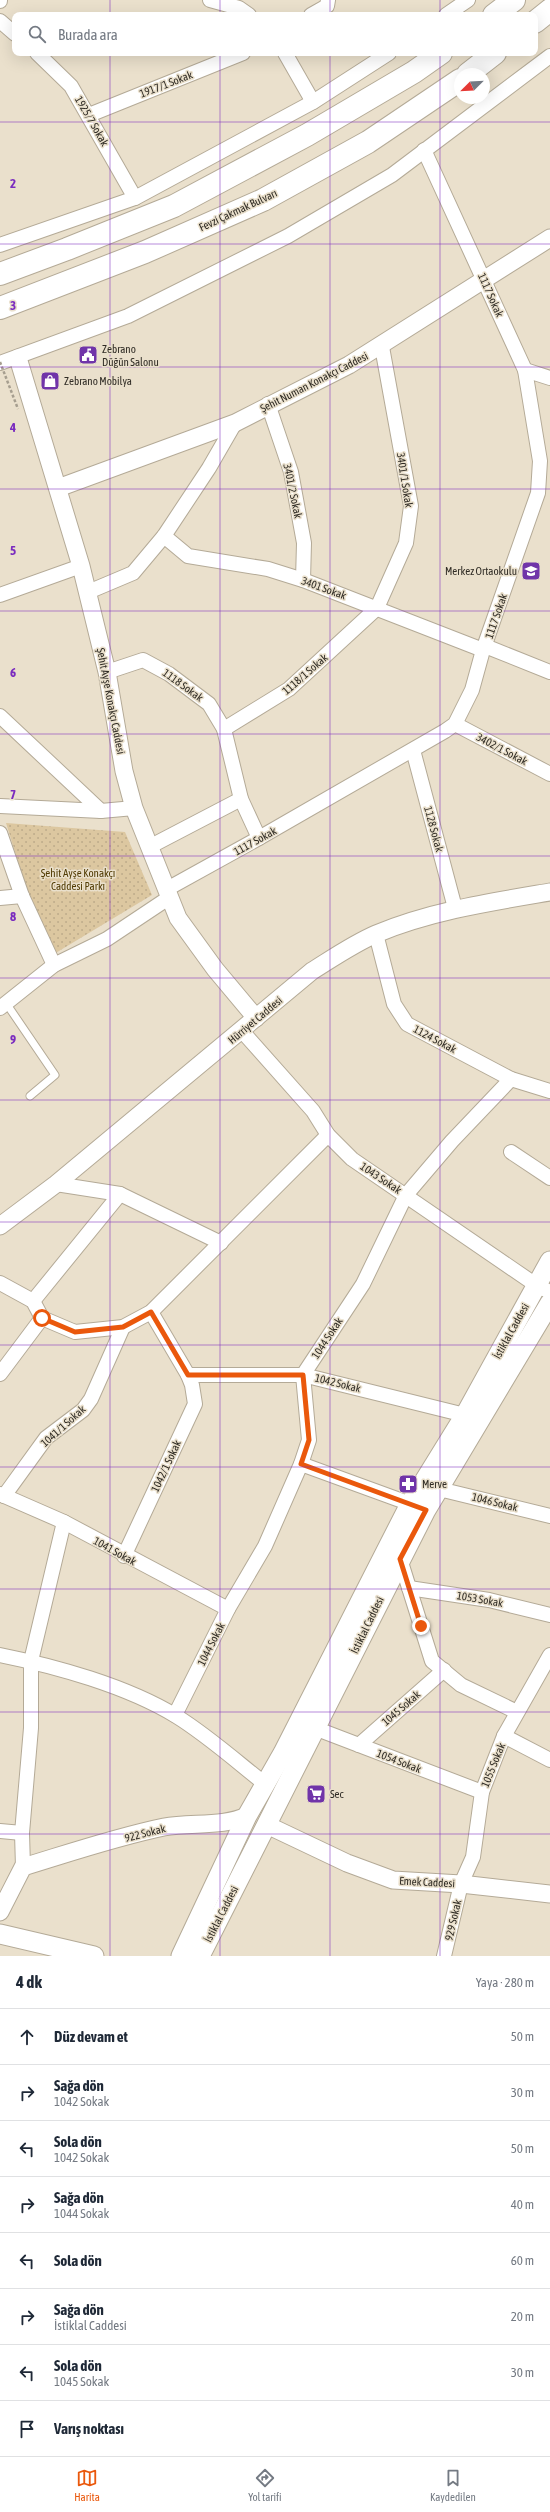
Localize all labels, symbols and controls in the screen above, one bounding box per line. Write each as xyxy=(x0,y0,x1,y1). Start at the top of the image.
search box xyxy=(12,12,538,56)
icon: search xyxy=(26,23,48,45)
text: Burada ara xyxy=(58,26,118,43)
street label: 1917/1 Sokak xyxy=(138,68,194,100)
north arrow xyxy=(454,68,490,104)
street label: 1925/7 Sokak xyxy=(73,94,111,148)
text: 2 xyxy=(10,176,16,191)
street label: Fevzi Çakmak Bulvarı xyxy=(197,187,279,233)
street label: 1117 Sokak xyxy=(476,271,506,319)
text: 3 xyxy=(10,298,16,313)
place label: Zebrano Düğün Salonu xyxy=(102,343,159,368)
public building icon: Zebrano Düğün Salonu xyxy=(77,344,99,366)
street label: Şehit Numan Konakçı Caddesi xyxy=(258,350,370,414)
shop icon: Zebrano Mobilya xyxy=(39,370,61,392)
place label: Zebrano Mobilya xyxy=(64,375,132,387)
text: 4 xyxy=(9,420,16,435)
street label: 3401/1 Sokak xyxy=(395,452,415,509)
street label: 3401/2 Sokak xyxy=(281,463,305,520)
text: 5 xyxy=(10,543,16,558)
school or university icon: Merkez Ortaokulu xyxy=(520,560,542,582)
place label: Merkez Ortaokulu xyxy=(445,565,517,577)
street label: 3401 Sokak xyxy=(300,574,348,602)
street label: 1117 Sokak xyxy=(483,592,509,640)
street label: Şehit Ayşe Konakçı Caddesi xyxy=(95,647,127,755)
street label: 1118/1 Sokak xyxy=(280,651,330,697)
text: 6 xyxy=(10,665,16,680)
street label: 1118 Sokak xyxy=(161,666,206,704)
street label: 3402/1 Sokak xyxy=(475,731,530,767)
text: 7 xyxy=(10,787,16,802)
street label: 1128 Sokak xyxy=(422,805,446,853)
street label: 1117 Sokak xyxy=(232,824,278,858)
park label: Şehit Ayşe Konakçı Caddesi Parkı xyxy=(41,867,115,892)
text: 8 xyxy=(10,909,16,924)
street label: Hürriyet Caddesi xyxy=(226,994,284,1046)
street label: 1124 Sokak xyxy=(412,1023,459,1055)
text: 9 xyxy=(10,1032,16,1047)
street label: 1043 Sokak xyxy=(358,1160,404,1196)
street label: İstiklal Caddesi xyxy=(491,1301,531,1361)
route start xyxy=(33,1309,51,1327)
street label: 1044 Sokak xyxy=(309,1315,345,1361)
street label: 1042 Sokak xyxy=(314,1372,362,1395)
street label: 1041/1 Sokak xyxy=(38,1403,88,1449)
street label: 1042/1 Sokak xyxy=(149,1438,183,1494)
pharmacy icon: Merve xyxy=(397,1473,419,1495)
place label: Merve xyxy=(422,1478,447,1490)
street label: 1046 Sokak xyxy=(471,1491,519,1514)
street label: 1041 Sokak xyxy=(92,1534,138,1568)
street label: 1053 Sokak xyxy=(456,1589,504,1609)
street label: İstiklal Caddesi xyxy=(348,1595,386,1655)
route end xyxy=(412,1617,430,1635)
street label: 1044 Sokak xyxy=(195,1620,227,1668)
street label: 1045 Sokak xyxy=(379,1688,423,1728)
street label: 1055 Sokak xyxy=(479,1741,507,1789)
street label: 1054 Sokak xyxy=(375,1747,423,1775)
supermarket icon: Sec xyxy=(305,1783,327,1805)
place label: Sec xyxy=(330,1788,345,1800)
street label: 922 Sokak xyxy=(123,1822,167,1844)
street label: Emek Caddesi xyxy=(399,1875,455,1889)
street label: İstiklal Caddesi xyxy=(202,1884,240,1944)
street label: 929 Sokak xyxy=(442,1898,464,1942)
text: 4 dk xyxy=(16,1972,42,1992)
text: Yaya · 280 m xyxy=(476,1975,534,1990)
icon: ahead xyxy=(16,2026,38,2048)
text: Düz devam et xyxy=(54,2028,128,2045)
text: 50 m xyxy=(511,2029,534,2044)
text: Sağa dön xyxy=(54,2077,104,2094)
icon: right xyxy=(16,2082,38,2104)
text: 30 m xyxy=(511,2085,534,2100)
text: 1042 Sokak xyxy=(54,2094,109,2109)
text: Sola dön xyxy=(54,2133,102,2150)
icon: left xyxy=(16,2138,38,2160)
text: 50 m xyxy=(511,2141,534,2156)
text: 1042 Sokak xyxy=(54,2150,109,2165)
text: Sağa dön xyxy=(54,2189,104,2206)
icon: right xyxy=(16,2194,38,2216)
text: 40 m xyxy=(511,2197,534,2212)
text: 1044 Sokak xyxy=(54,2206,109,2221)
icon: left xyxy=(16,2250,38,2272)
text: Sola dön xyxy=(54,2252,102,2269)
text: 60 m xyxy=(511,2253,534,2268)
text: Sağa dön xyxy=(54,2301,104,2318)
icon: right xyxy=(16,2306,38,2328)
text: 20 m xyxy=(511,2309,534,2324)
text: İstiklal Caddesi xyxy=(54,2318,127,2333)
text: Sola dön xyxy=(54,2357,102,2374)
icon: left xyxy=(16,2362,38,2384)
text: 30 m xyxy=(511,2365,534,2380)
text: 1045 Sokak xyxy=(54,2374,109,2389)
icon: arrive xyxy=(16,2418,38,2440)
text: Varış noktası xyxy=(54,2420,124,2437)
tab: Harita xyxy=(74,2467,100,2503)
tab: Yol tarifi xyxy=(248,2467,282,2503)
tab: Kaydedilen xyxy=(430,2467,476,2503)

